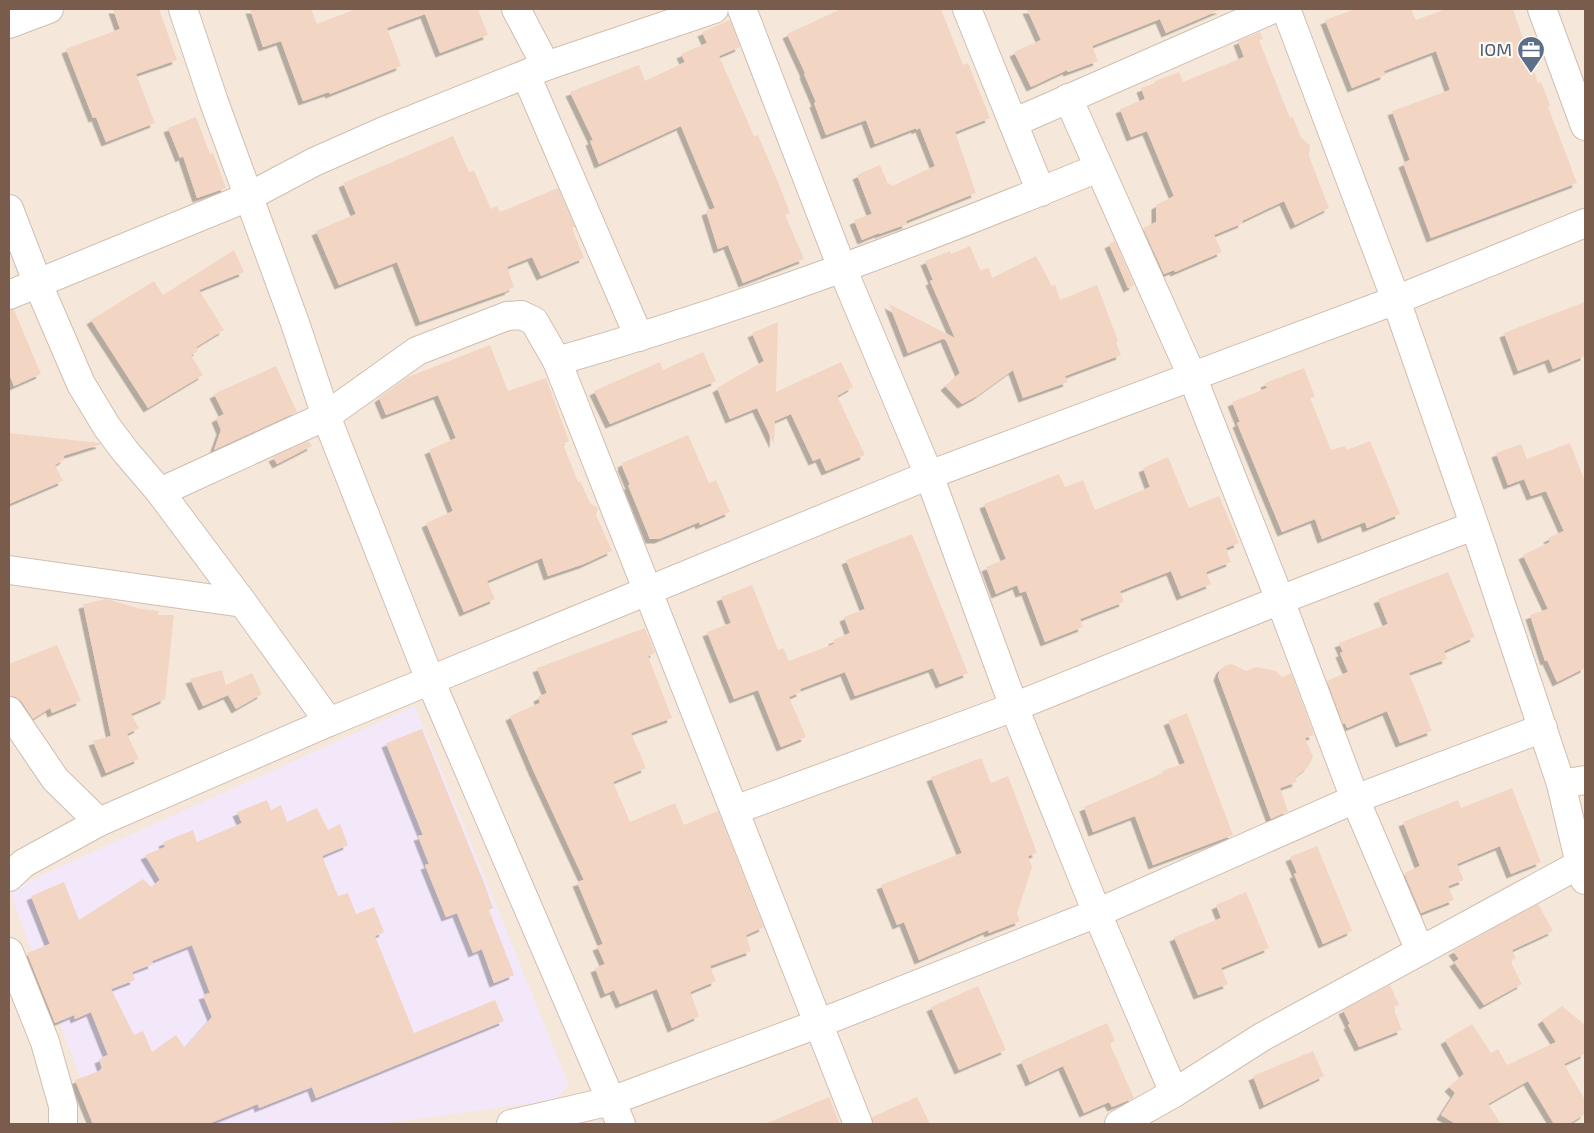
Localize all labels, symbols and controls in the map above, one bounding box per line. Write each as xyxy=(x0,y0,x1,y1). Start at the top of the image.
office icon: IOM xyxy=(1516,35,1546,74)
place label: IOM xyxy=(1479,38,1512,60)

